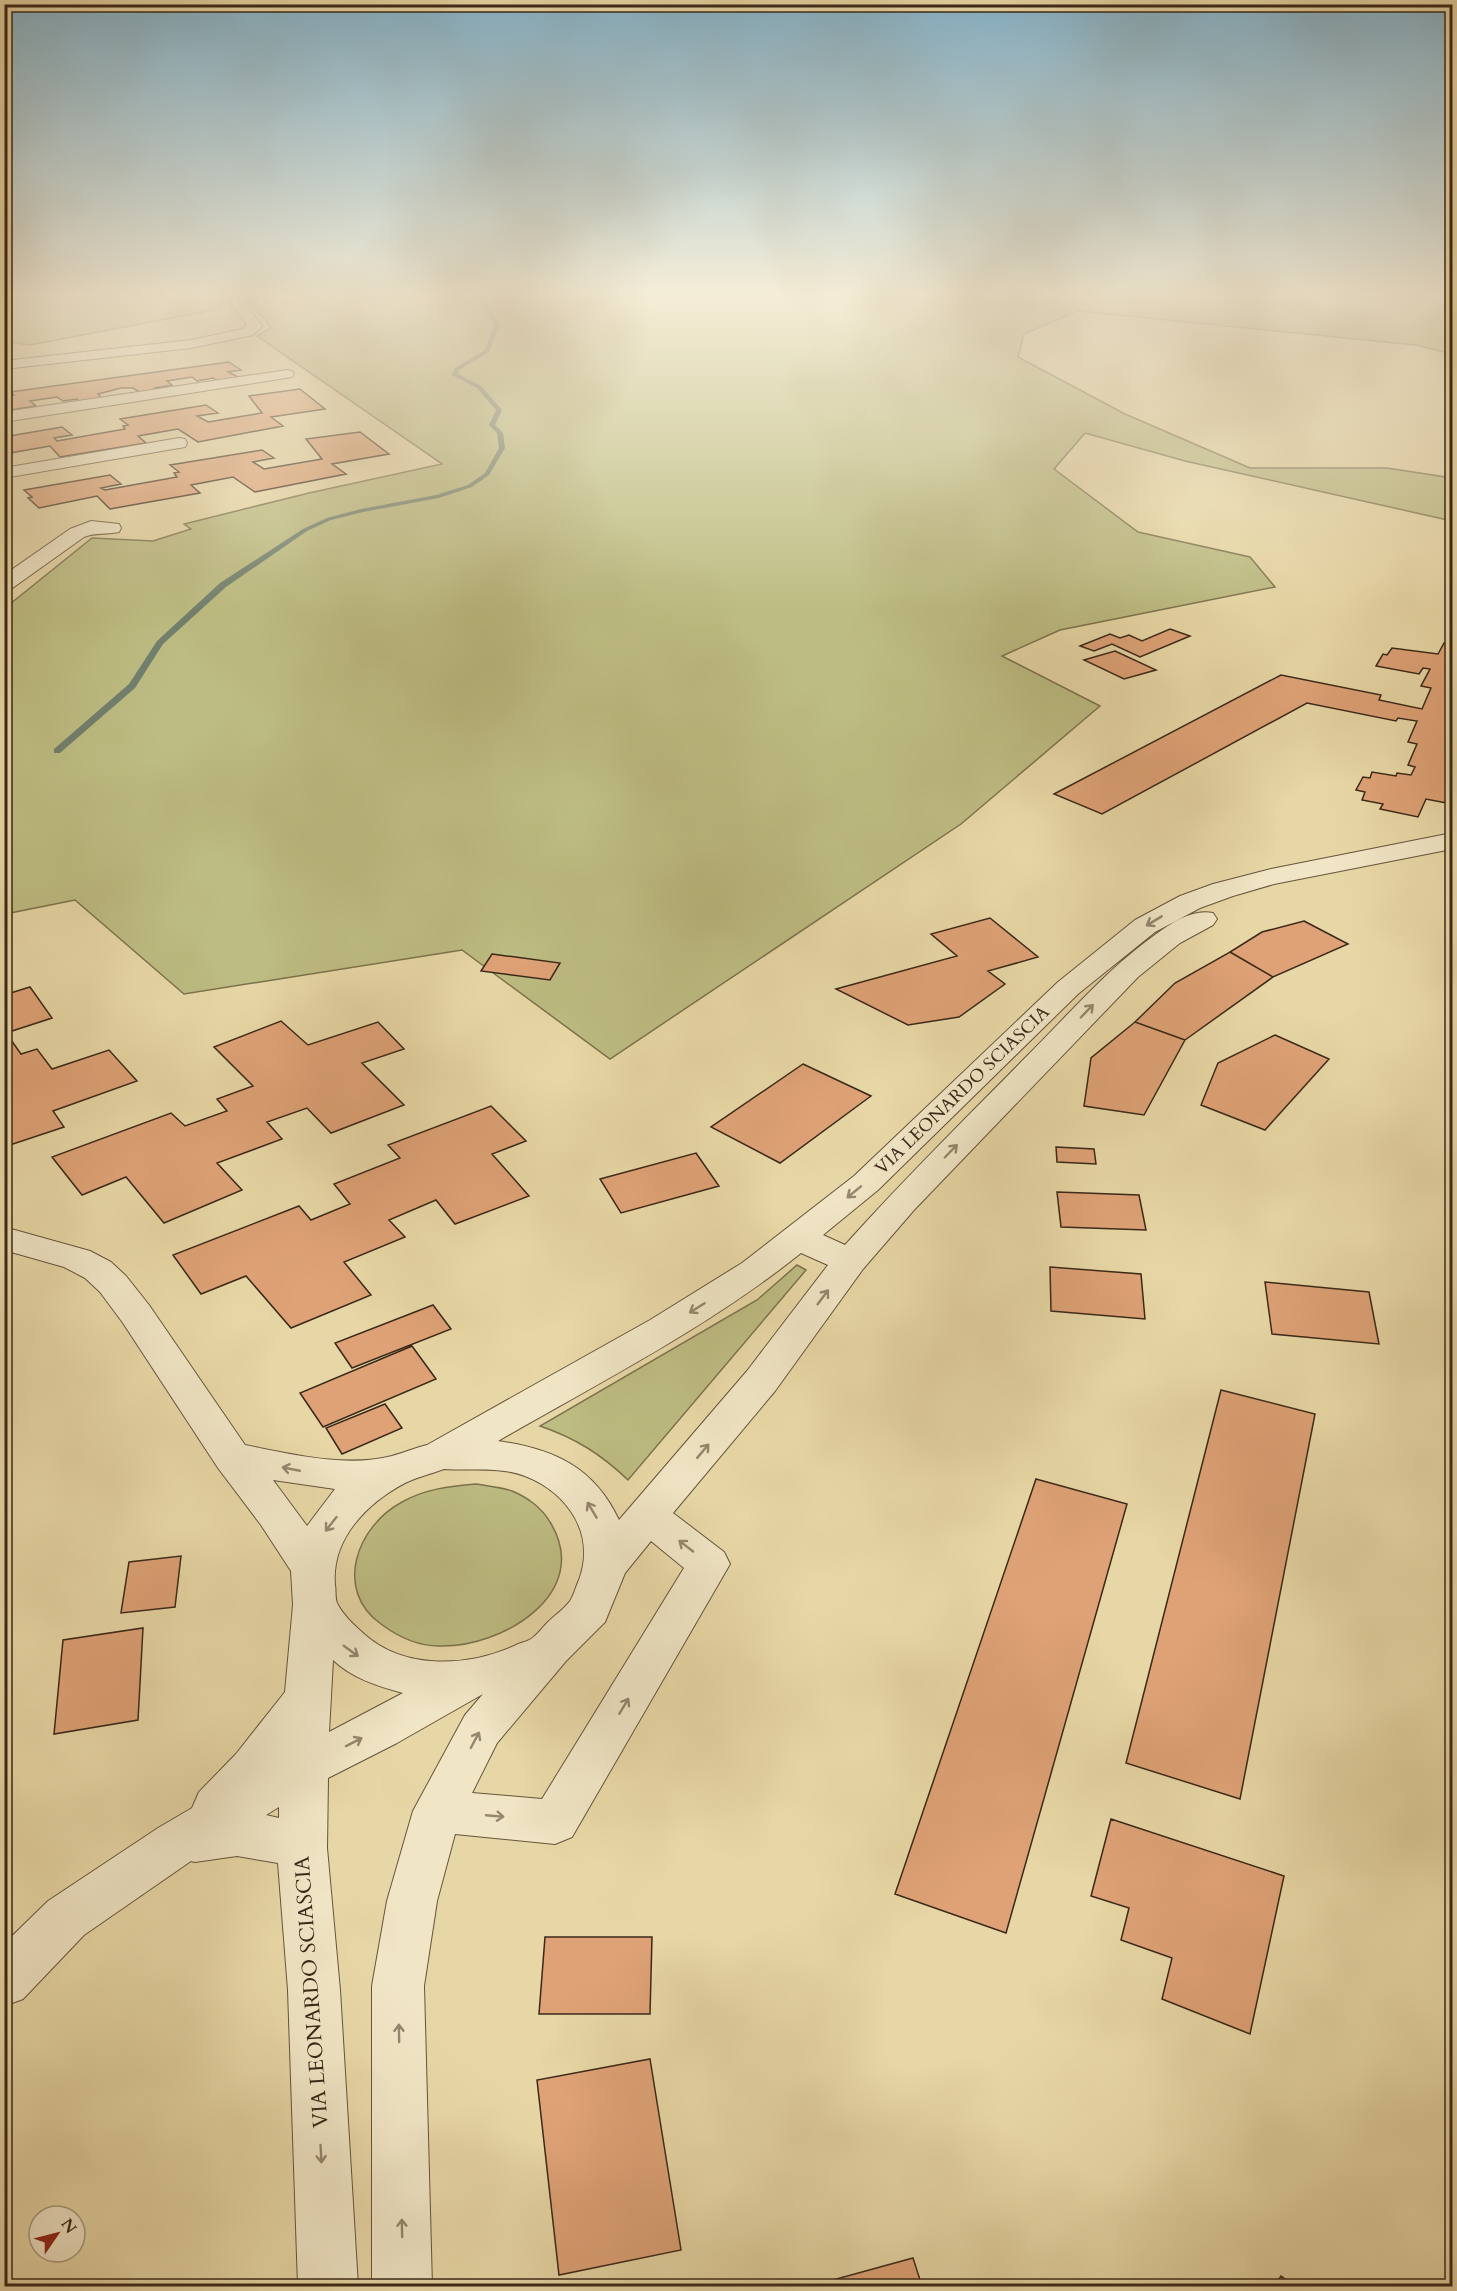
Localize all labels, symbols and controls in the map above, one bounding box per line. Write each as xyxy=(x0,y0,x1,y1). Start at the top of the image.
one-way arrow xyxy=(1146,915,1163,927)
street label: VIA LEONARDO SCIASCIA xyxy=(870,1000,1055,1181)
one-way arrow xyxy=(1080,1003,1095,1018)
one-way arrow xyxy=(944,1143,959,1158)
one-way arrow xyxy=(846,1186,862,1199)
one-way arrow xyxy=(817,1290,830,1306)
one-way arrow xyxy=(689,1301,706,1314)
one-way arrow xyxy=(697,1443,710,1459)
one-way arrow xyxy=(282,1463,301,1474)
one-way arrow xyxy=(586,1502,598,1519)
one-way arrow xyxy=(324,1516,337,1532)
one-way arrow xyxy=(679,1540,695,1552)
one-way arrow xyxy=(342,1645,358,1657)
one-way arrow xyxy=(619,1698,631,1715)
one-way arrow xyxy=(469,1732,481,1749)
one-way arrow xyxy=(345,1736,363,1748)
one-way arrow xyxy=(485,1811,504,1822)
street label: VIA LEONARDO SCIASCIA xyxy=(288,1855,335,2129)
one-way arrow xyxy=(393,2024,404,2044)
one-way arrow xyxy=(316,2144,327,2164)
north arrow xyxy=(27,2204,87,2264)
text: N xyxy=(55,2214,82,2238)
one-way arrow xyxy=(396,2219,407,2239)

